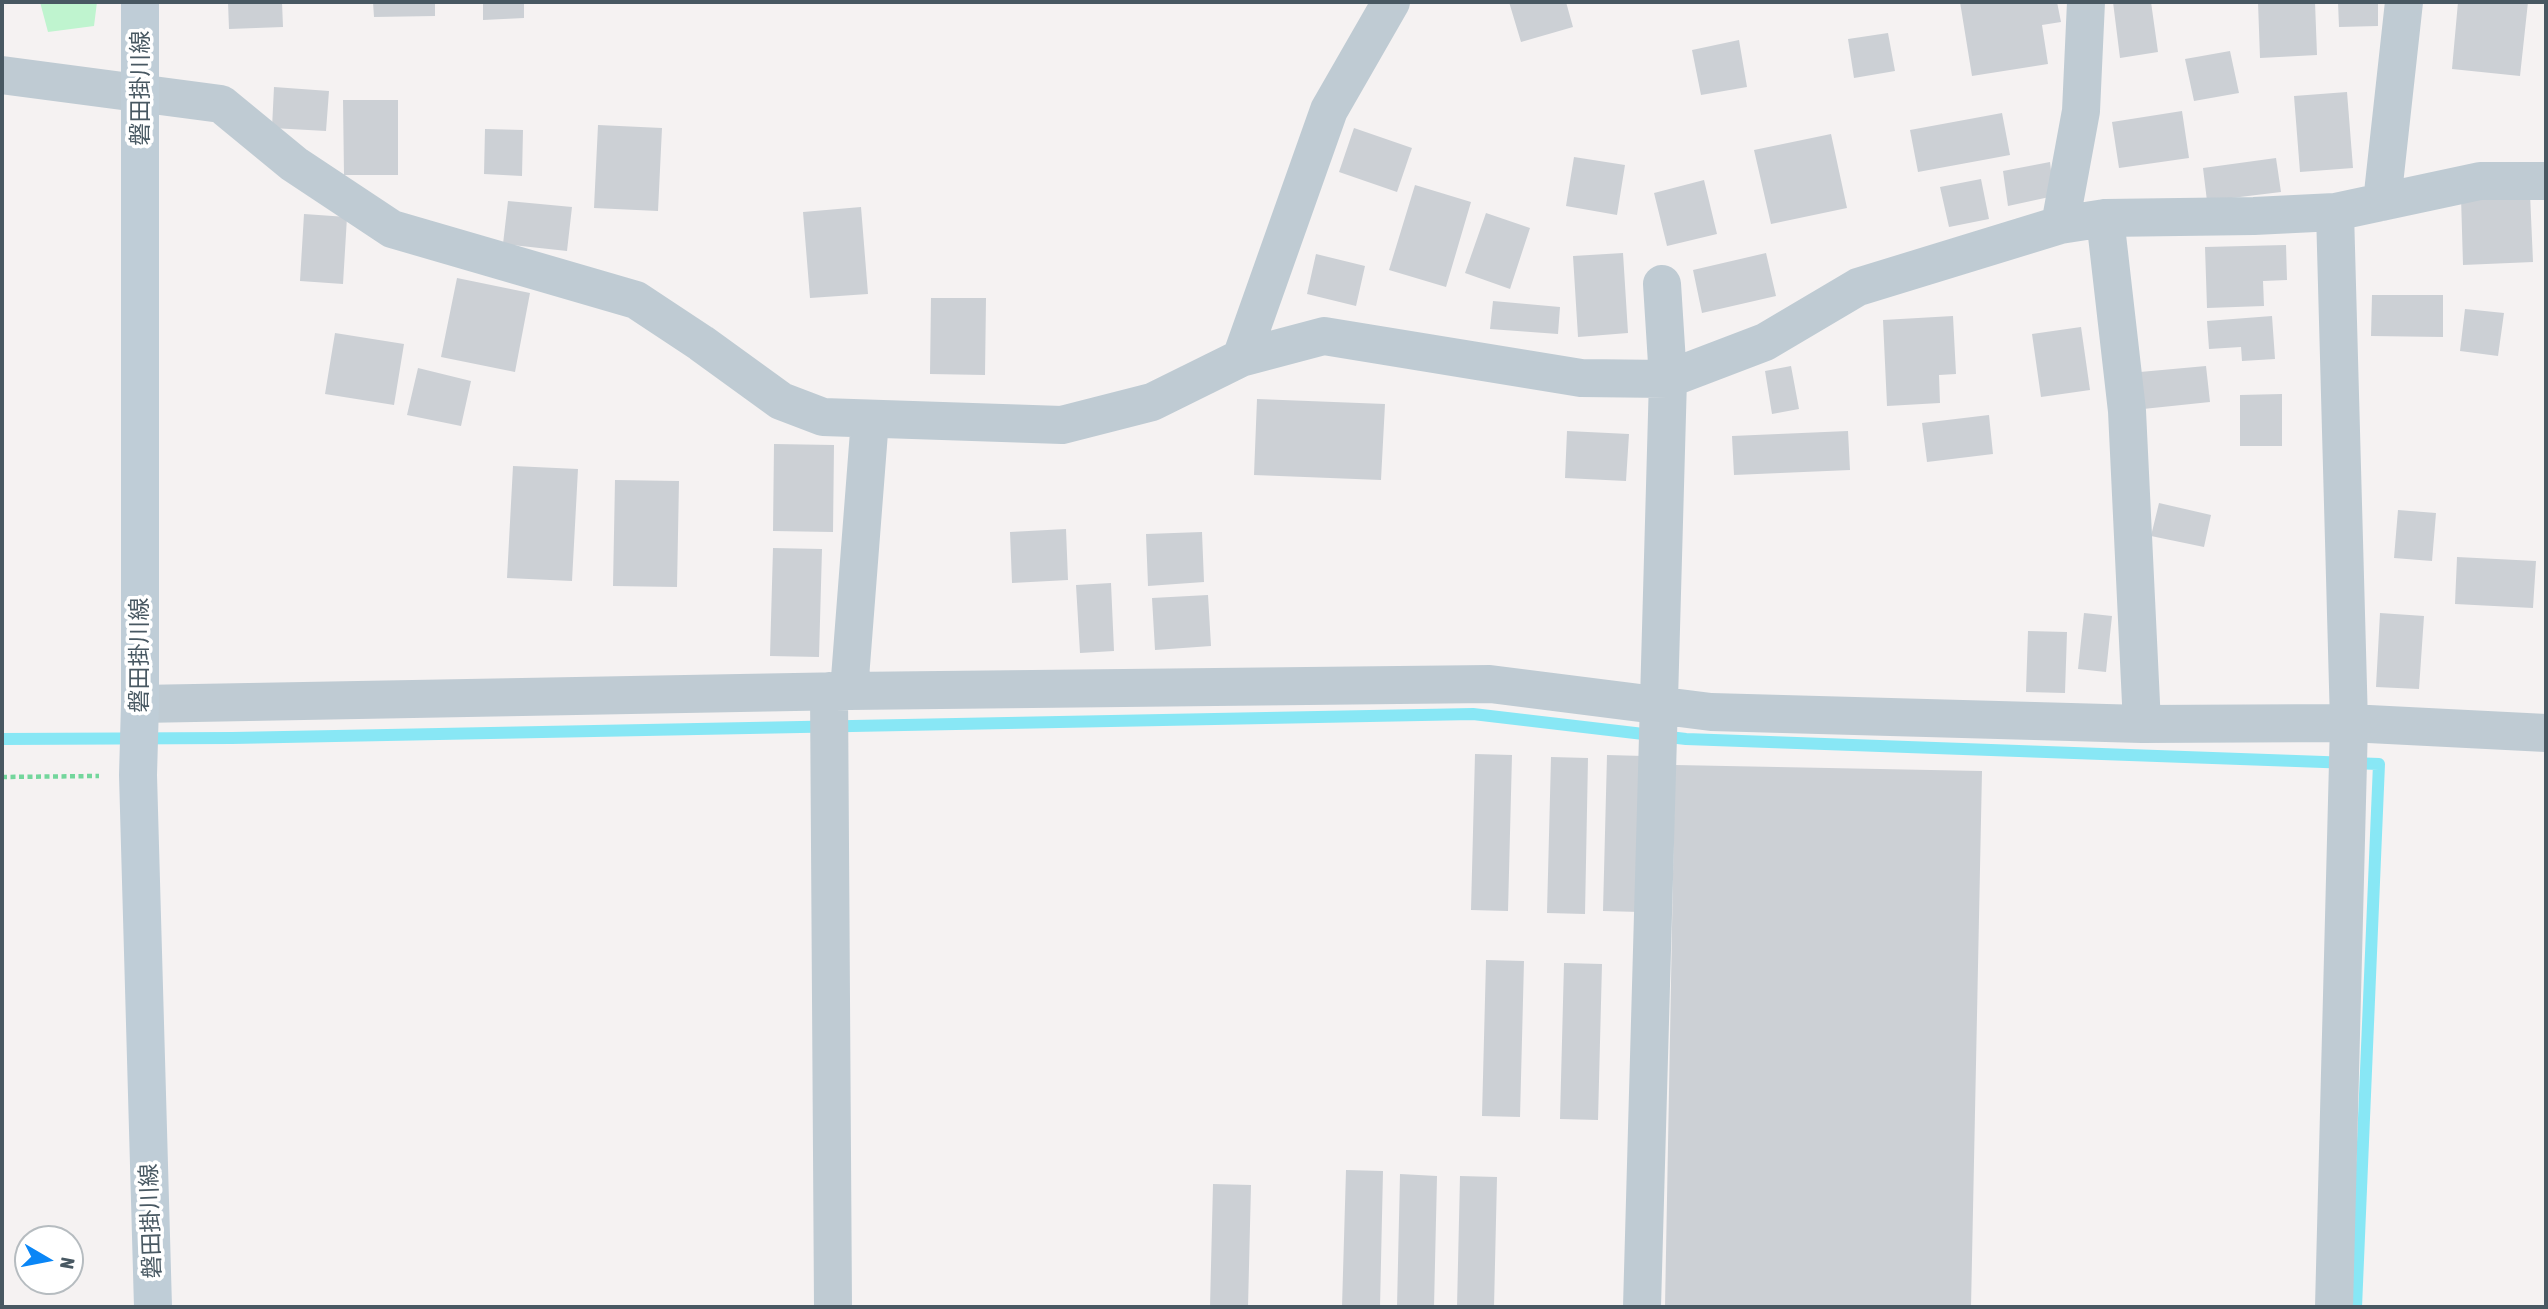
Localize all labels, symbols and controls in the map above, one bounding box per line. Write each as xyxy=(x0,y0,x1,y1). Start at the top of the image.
street label: 磐田掛川線 xyxy=(127,31,155,145)
street label: 磐田掛川線 xyxy=(126,598,154,712)
street label: 磐田掛川線 xyxy=(135,1163,167,1279)
north arrow xyxy=(14,1225,84,1295)
text: N xyxy=(56,1256,80,1271)

